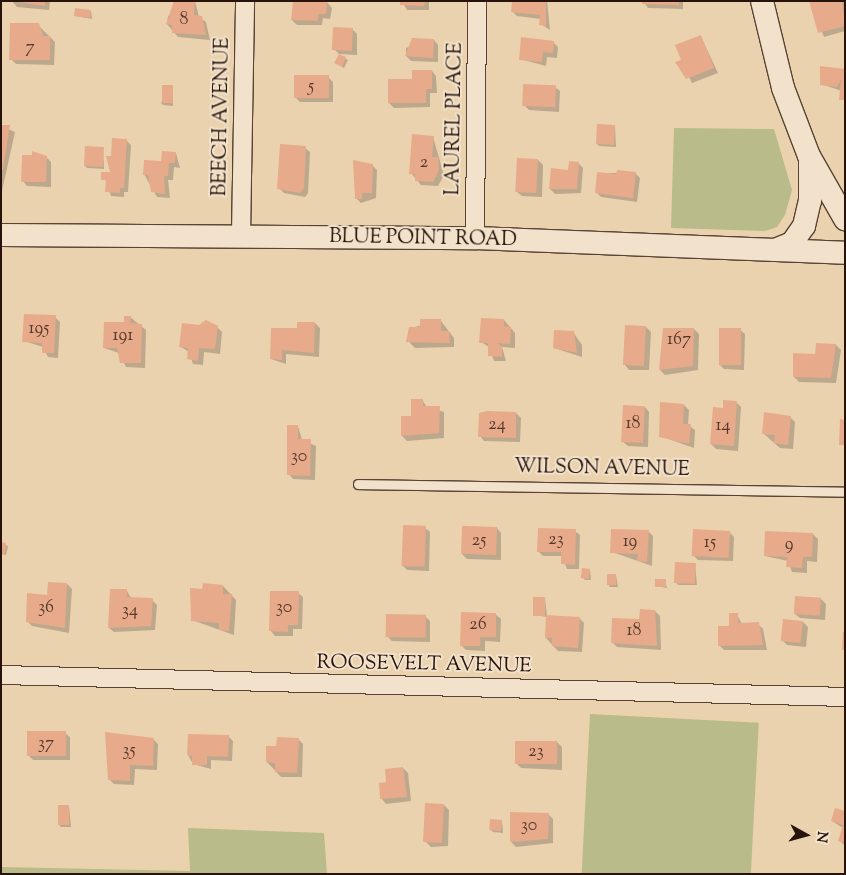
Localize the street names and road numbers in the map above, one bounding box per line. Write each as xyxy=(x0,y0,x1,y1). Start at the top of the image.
street label: BEECH AVENUE xyxy=(209,37,235,197)
street label: LAUREL PLACE xyxy=(442,42,468,196)
street label: BLUE POINT ROAD xyxy=(329,225,517,253)
street label: WILSON AVENUE xyxy=(514,455,690,483)
street label: ROOSEVELT AVENUE xyxy=(316,651,532,679)

